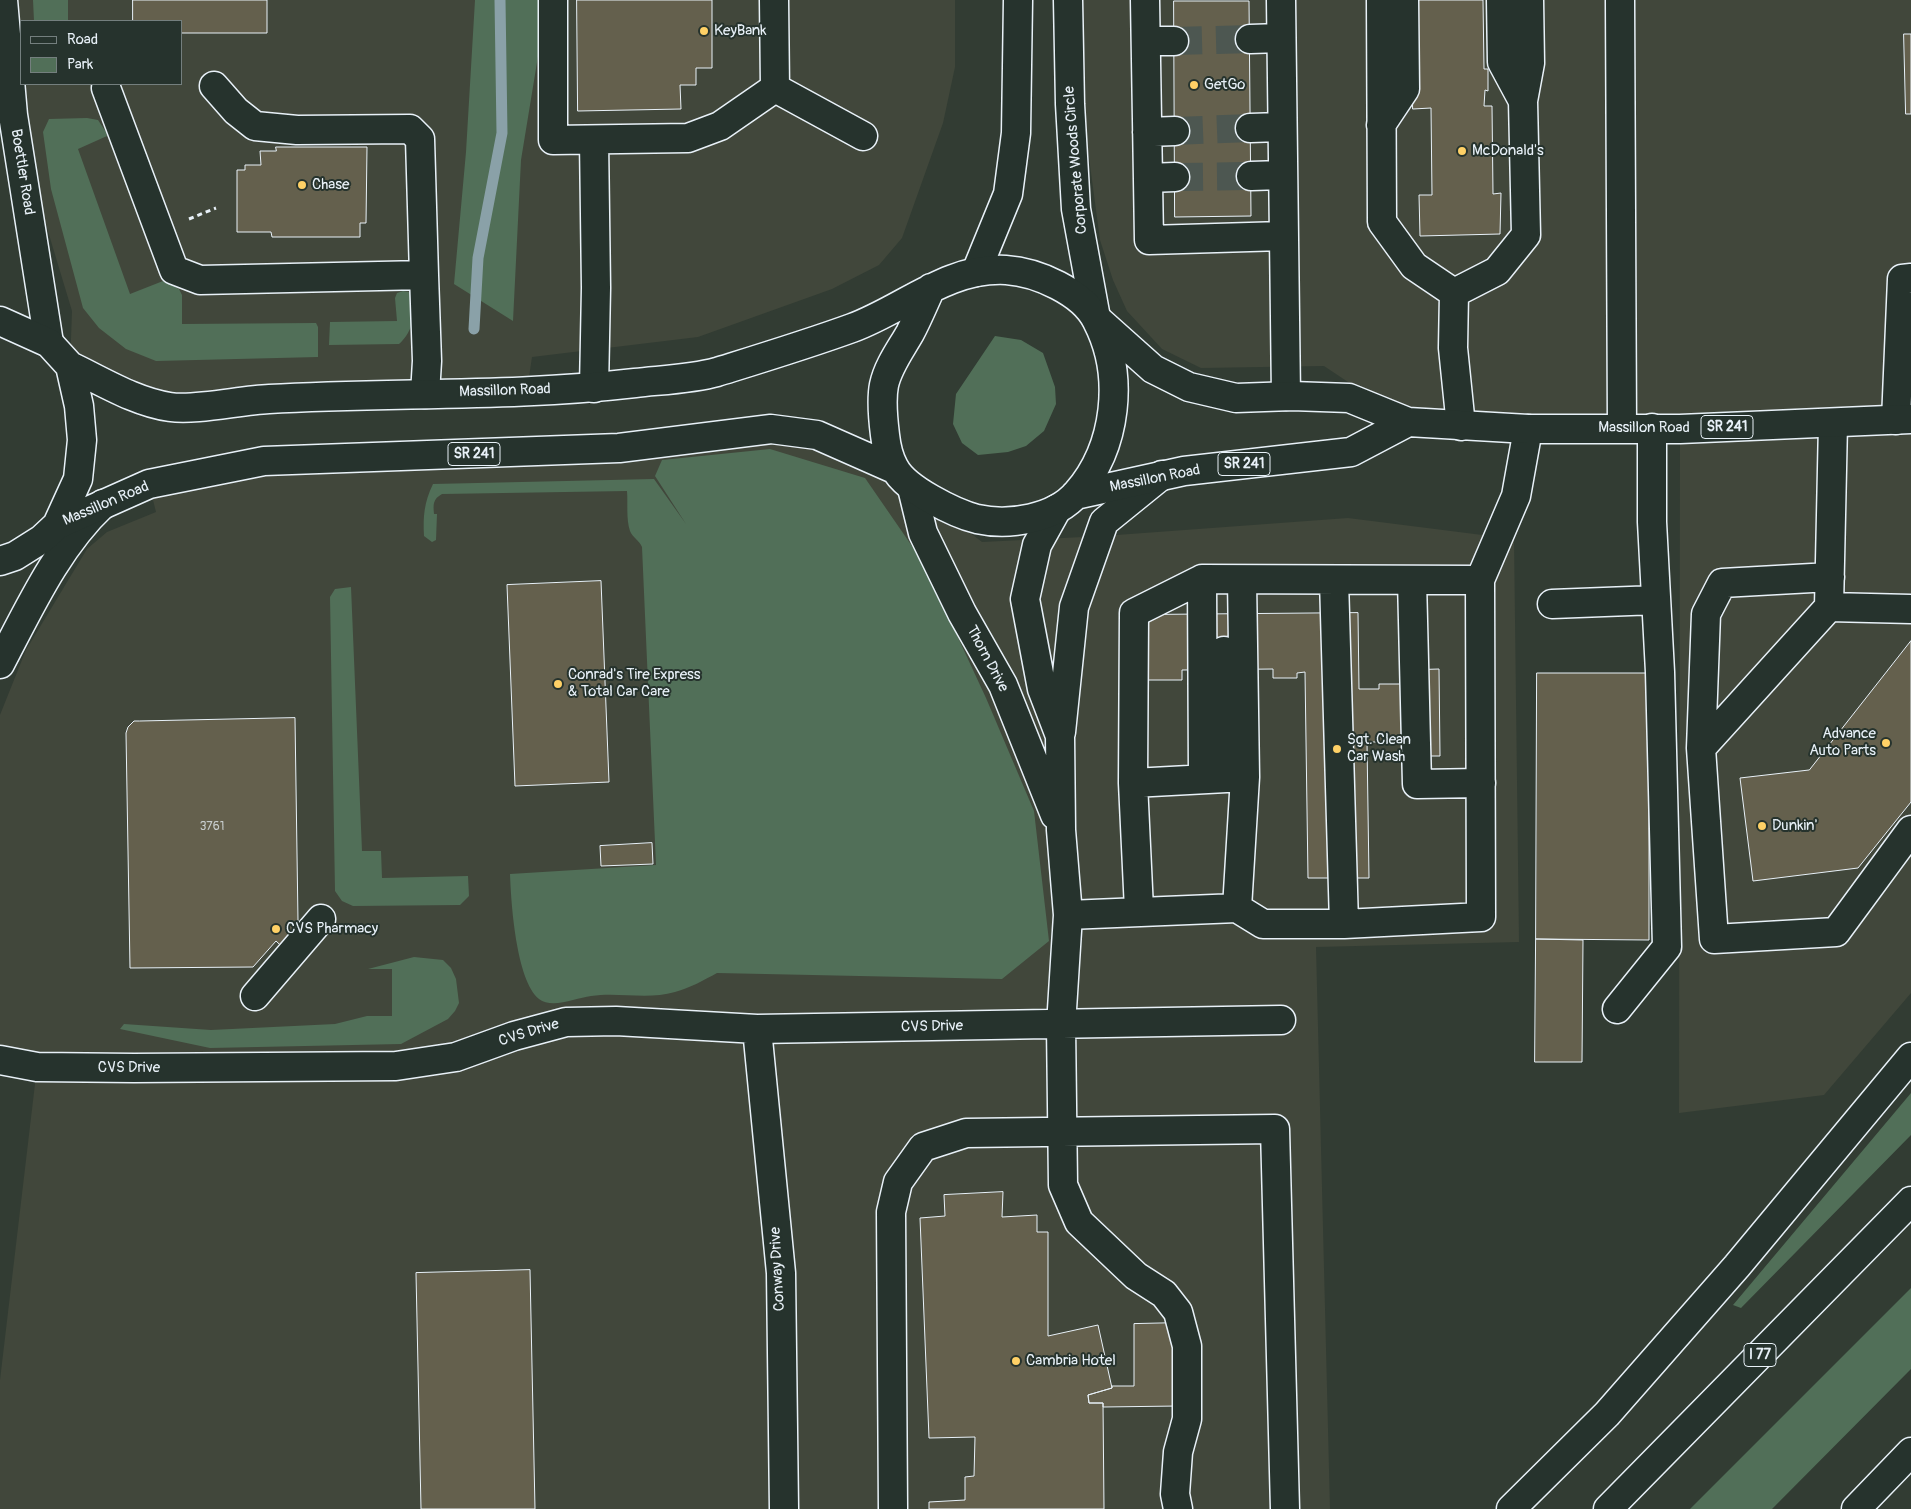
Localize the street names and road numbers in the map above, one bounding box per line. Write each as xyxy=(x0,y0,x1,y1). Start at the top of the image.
street label: Corporate Woods Circle xyxy=(1061,85,1091,235)
street label: Boettler Road xyxy=(6,128,38,216)
street label: Massillon Road xyxy=(459,380,551,402)
road number: SR 241 xyxy=(1701,416,1753,438)
street label: Massillon Road xyxy=(1598,419,1690,437)
road number: SR 241 xyxy=(448,442,500,466)
road number: SR 241 xyxy=(1218,452,1270,476)
street label: Massillon Road xyxy=(1108,461,1202,497)
street label: Massillon Road xyxy=(60,478,152,530)
street label: Thorn Drive xyxy=(962,623,1012,695)
street label: CVS Drive xyxy=(497,1015,561,1051)
street label: CVS Drive xyxy=(901,1017,963,1037)
street label: CVS Drive xyxy=(98,1059,160,1077)
street label: Conway Drive xyxy=(767,1226,789,1312)
road number: I 77 xyxy=(1744,1344,1776,1366)

